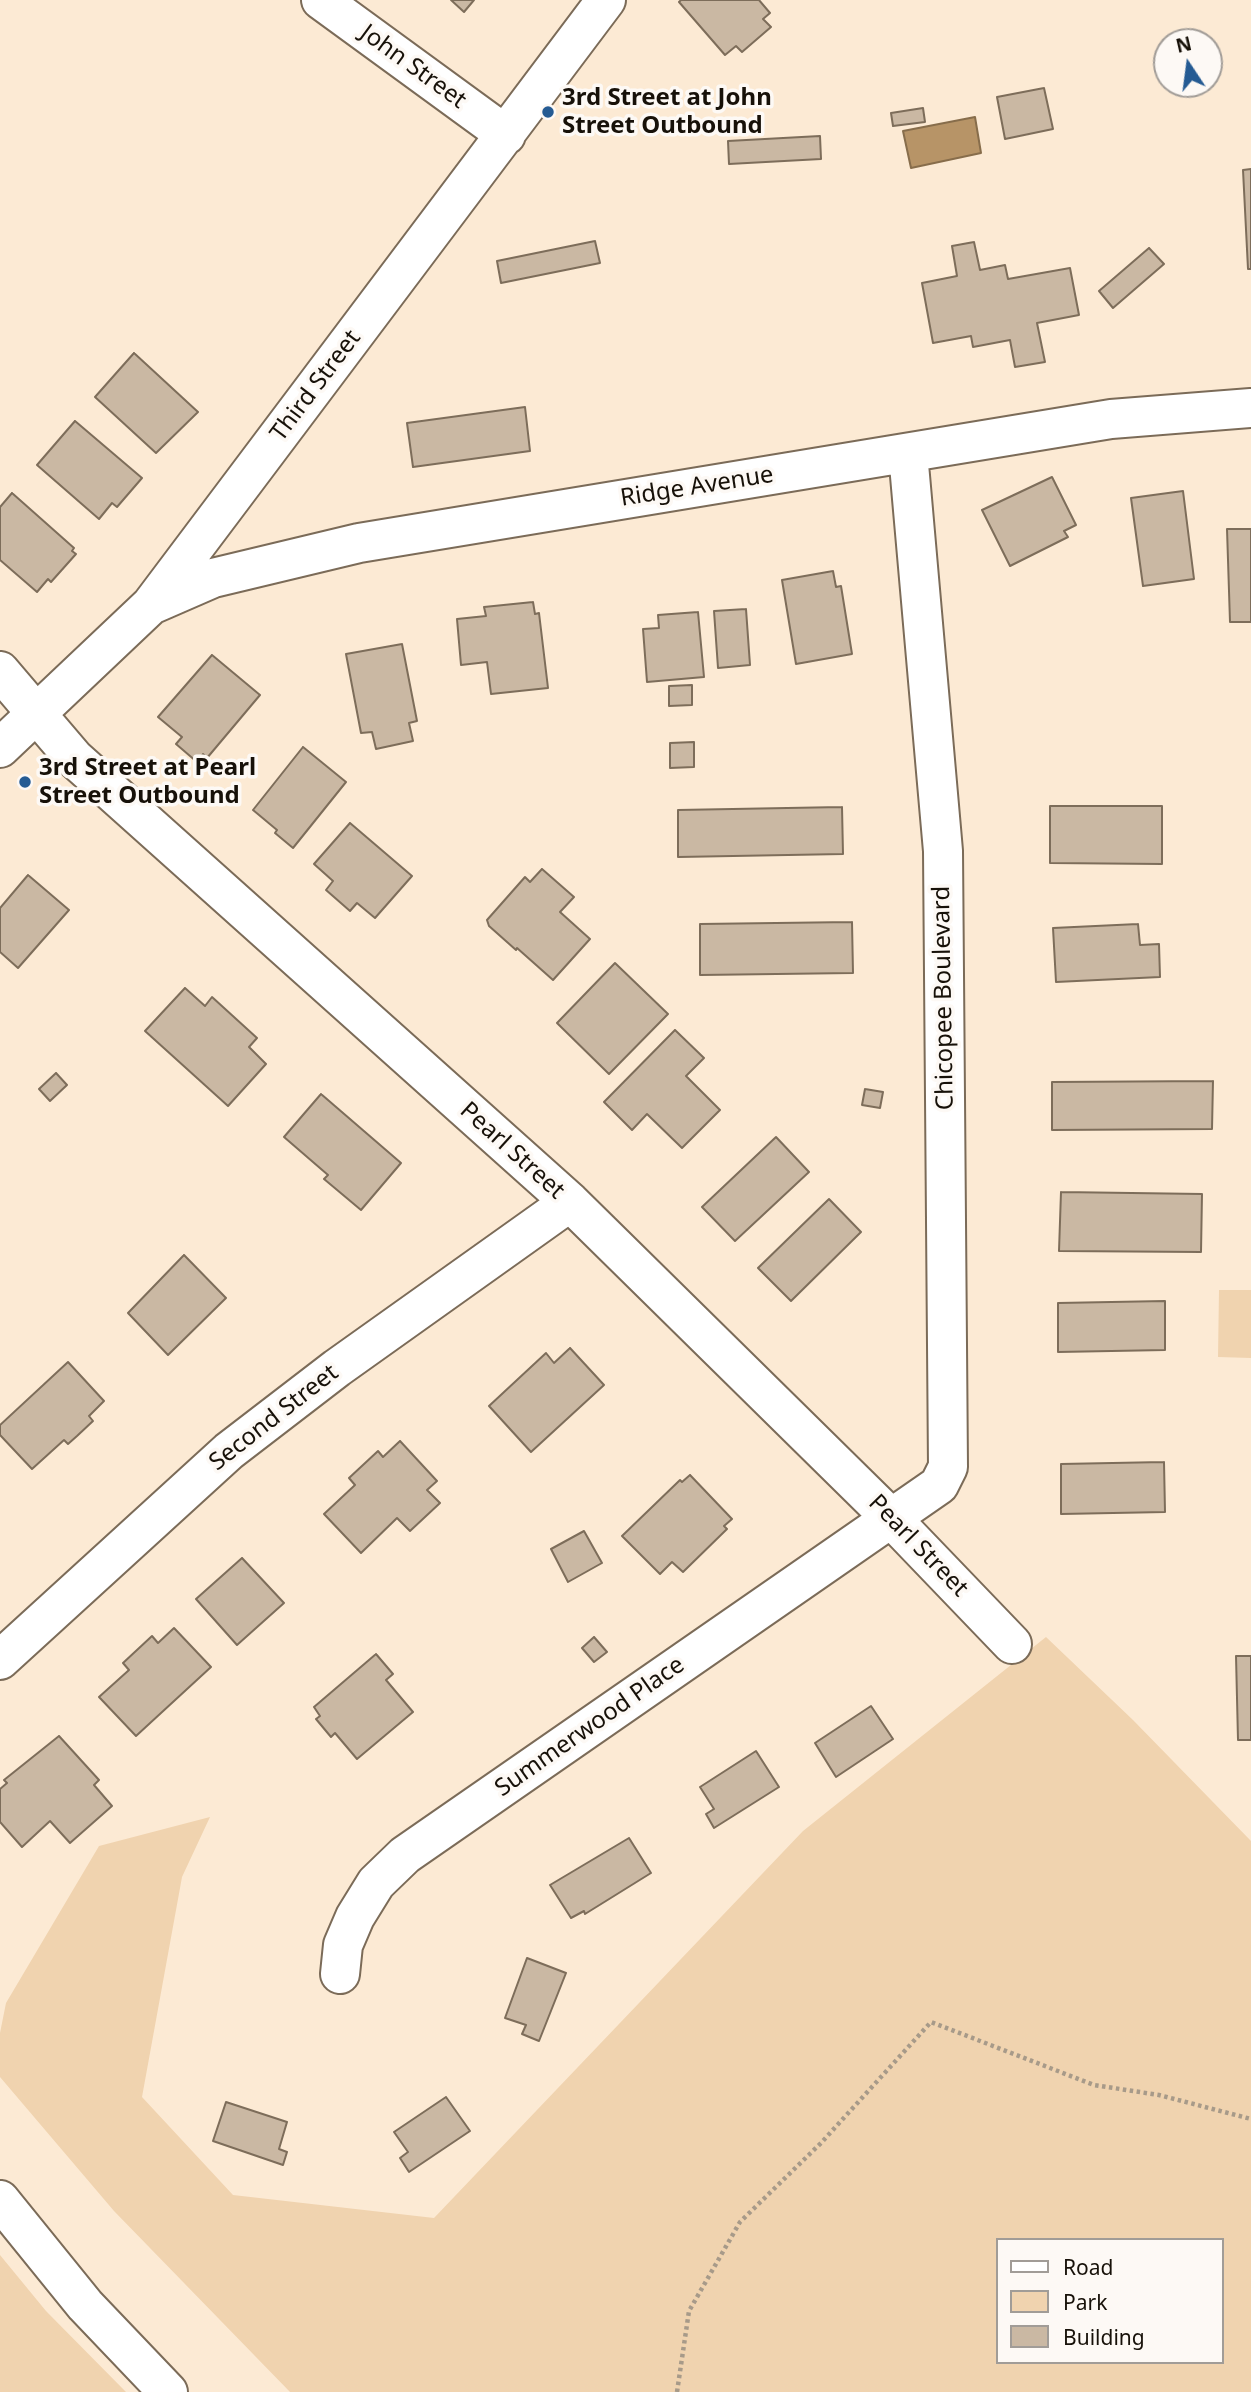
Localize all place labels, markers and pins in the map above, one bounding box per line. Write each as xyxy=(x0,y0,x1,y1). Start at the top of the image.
place label: 3rd Street at John Street Outbound xyxy=(562,84,772,140)
marker: 3rd Street at John Street Outbound xyxy=(540,104,556,120)
place label: 3rd Street at Pearl Street Outbound xyxy=(39,754,256,810)
marker: 3rd Street at Pearl Street Outbound xyxy=(17,774,33,790)

